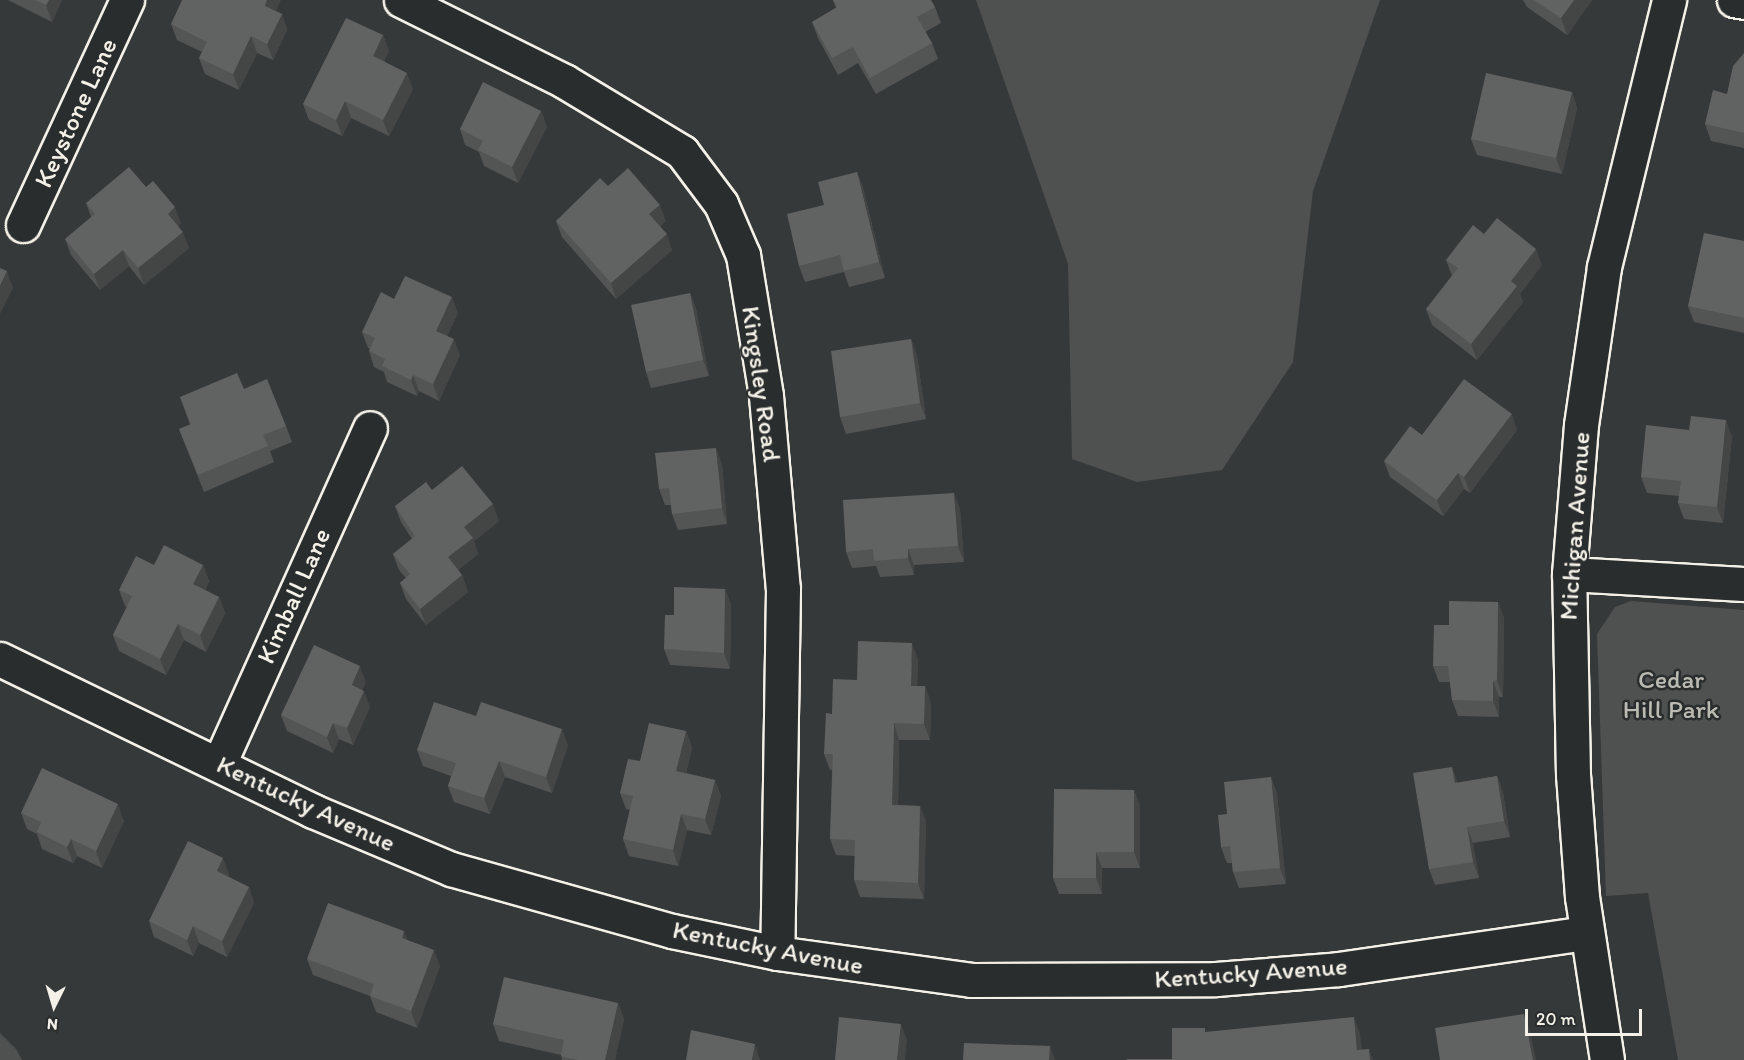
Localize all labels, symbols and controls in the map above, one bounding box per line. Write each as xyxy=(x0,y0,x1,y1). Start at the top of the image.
street label: Keystone Lane xyxy=(28,33,124,193)
street label: Kingsley Road xyxy=(735,304,787,464)
street label: Michigan Avenue xyxy=(1553,431,1597,621)
street label: Kimball Lane xyxy=(250,523,338,669)
park label: Cedar Hill Park xyxy=(1623,664,1719,726)
street label: Kentucky Avenue xyxy=(212,749,400,859)
street label: Kentucky Avenue xyxy=(671,914,865,982)
street label: Kentucky Avenue xyxy=(1154,951,1348,995)
north arrow xyxy=(24,976,84,1036)
scale bar xyxy=(1528,997,1645,1035)
text: 20 m xyxy=(1536,1008,1576,1030)
text: N xyxy=(46,1014,59,1034)

